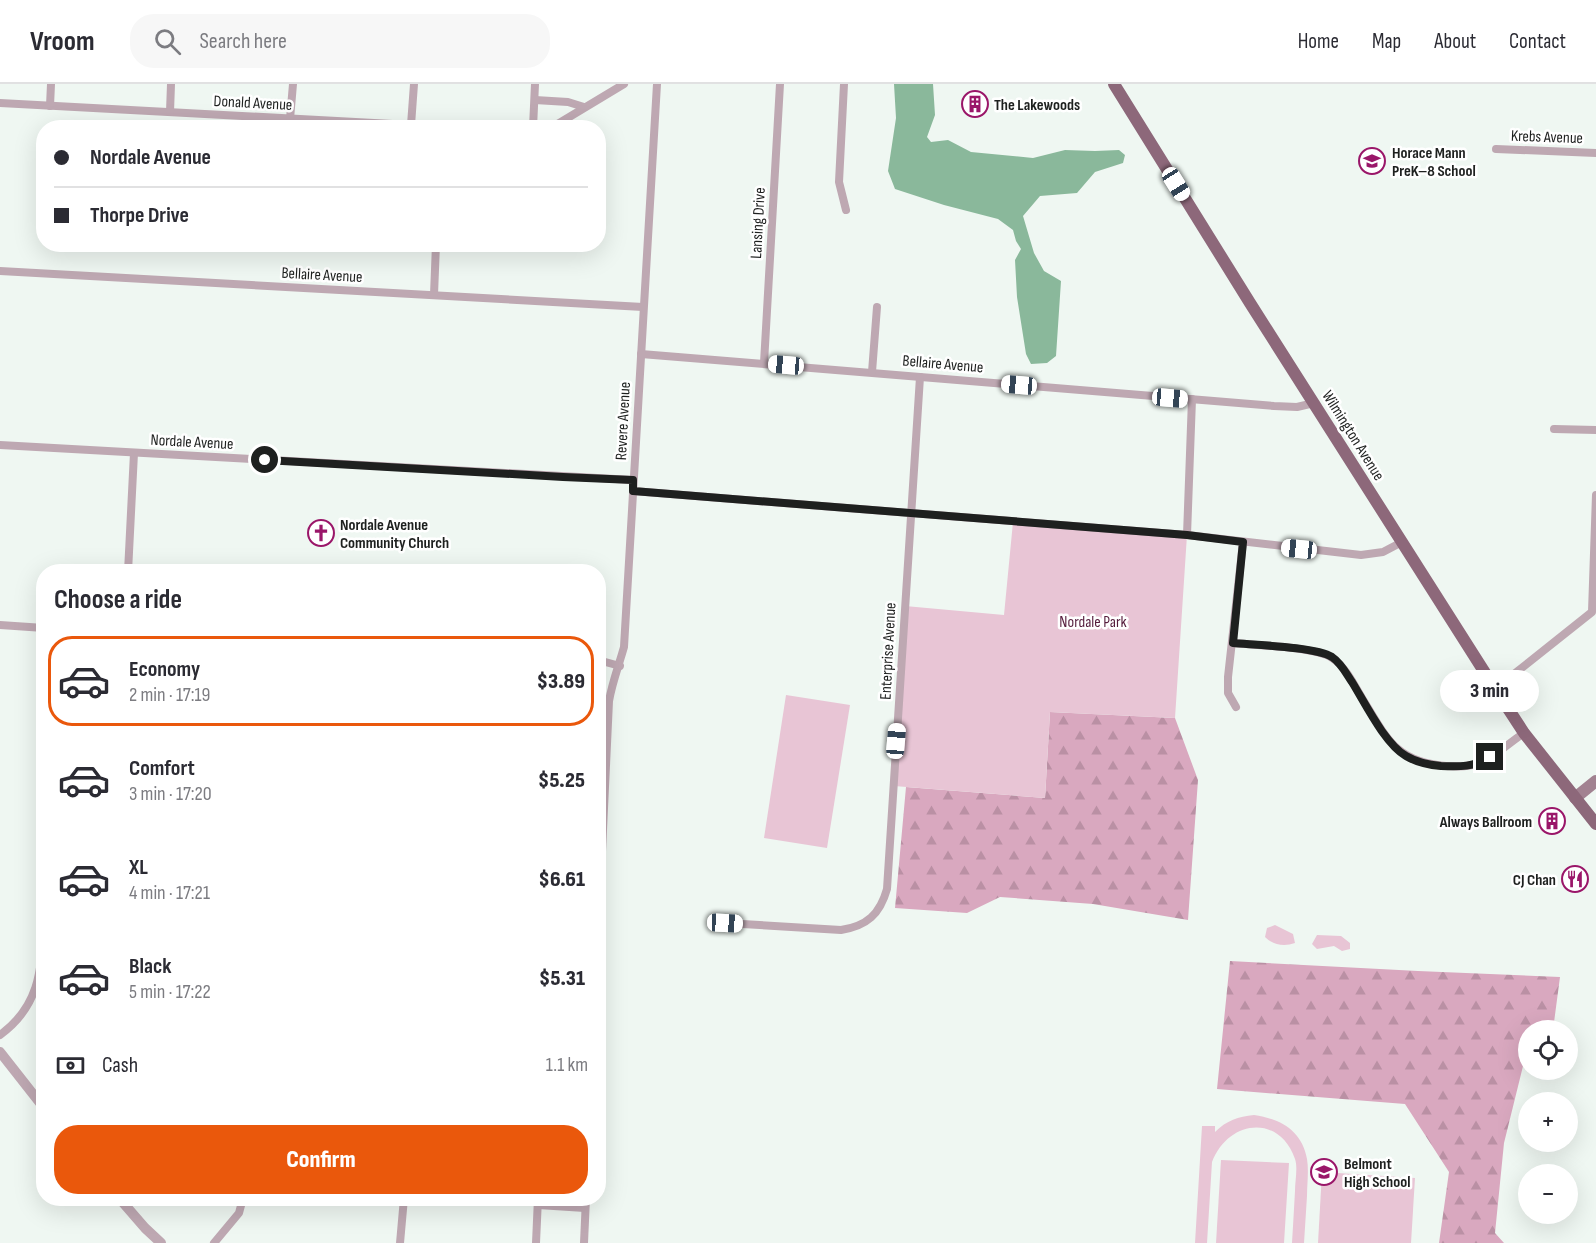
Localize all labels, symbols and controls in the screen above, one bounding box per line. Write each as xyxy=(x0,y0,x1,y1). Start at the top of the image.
search box xyxy=(130,14,550,68)
text: Vroom xyxy=(30,25,94,58)
icon: search xyxy=(151,25,184,58)
text: Search here xyxy=(199,28,287,55)
text: Home xyxy=(1298,29,1339,54)
text: Map xyxy=(1372,29,1401,54)
text: About xyxy=(1434,29,1476,54)
text: Contact xyxy=(1509,29,1566,54)
building icon: The Lakewoods xyxy=(960,89,990,119)
street label: Donald Avenue xyxy=(213,92,293,115)
place label: The Lakewoods xyxy=(994,96,1080,115)
street label: Krebs Avenue xyxy=(1511,127,1583,148)
text: Nordale Avenue xyxy=(90,144,211,171)
place label: Horace Mann PreK–8 School xyxy=(1392,144,1476,181)
school or university icon: Horace Mann PreK–8 School xyxy=(1357,146,1387,176)
car xyxy=(1159,164,1193,204)
street label: Lansing Drive xyxy=(747,187,770,259)
text: Thorpe Drive xyxy=(90,202,189,229)
street label: Bellaire Avenue xyxy=(281,264,363,287)
street label: Bellaire Avenue xyxy=(902,351,984,377)
car xyxy=(767,354,805,376)
car xyxy=(1000,374,1038,396)
street label: Revere Avenue xyxy=(612,381,635,461)
car xyxy=(1151,387,1189,409)
street label: Wilmington Avenue xyxy=(1317,387,1388,484)
street label: Nordale Avenue xyxy=(150,431,234,454)
route start xyxy=(251,446,278,473)
place label: Nordale Avenue Community Church xyxy=(340,516,449,553)
church icon: Nordale Avenue Community Church xyxy=(306,518,336,548)
car xyxy=(1280,538,1318,560)
text: Choose a ride xyxy=(54,584,182,616)
street label: Enterprise Avenue xyxy=(876,602,901,700)
park label: Nordale Park xyxy=(1059,613,1127,632)
icon: car xyxy=(57,654,111,708)
text: Economy xyxy=(129,656,200,683)
text: $3.89 xyxy=(537,668,585,695)
callout: 3 min xyxy=(1440,670,1540,712)
text: 3 min xyxy=(1470,679,1509,703)
text: 2 min · 17:19 xyxy=(129,683,210,707)
car xyxy=(885,722,907,760)
route end xyxy=(1476,743,1503,770)
icon: car xyxy=(57,753,111,807)
text: Comfort xyxy=(129,755,195,782)
text: $5.25 xyxy=(538,767,585,794)
text: 3 min · 17:20 xyxy=(129,782,212,806)
building icon: Always Ballroom xyxy=(1537,806,1567,836)
place label: Always Ballroom xyxy=(1439,813,1532,832)
icon: car xyxy=(57,852,111,906)
text: XL xyxy=(129,854,148,881)
restaurant icon: CJ Chan xyxy=(1560,864,1590,894)
text: $6.61 xyxy=(539,866,585,893)
place label: CJ Chan xyxy=(1513,871,1556,890)
text: 4 min · 17:21 xyxy=(129,881,210,905)
car xyxy=(707,913,743,933)
icon: car xyxy=(57,951,111,1005)
text: Black xyxy=(129,953,171,980)
text: $5.31 xyxy=(539,965,585,992)
text: 5 min · 17:22 xyxy=(129,980,211,1004)
map controls xyxy=(1518,1020,1578,1224)
button: locate xyxy=(1518,1020,1578,1080)
icon: cash xyxy=(54,1049,87,1082)
text: Cash xyxy=(102,1052,138,1079)
text: 1.1 km xyxy=(546,1053,588,1077)
button: + xyxy=(1518,1092,1578,1152)
button: Confirm xyxy=(54,1125,588,1194)
place label: Belmont High School xyxy=(1344,1155,1410,1192)
school or university icon: Belmont High School xyxy=(1309,1157,1339,1187)
button: − xyxy=(1518,1164,1578,1224)

